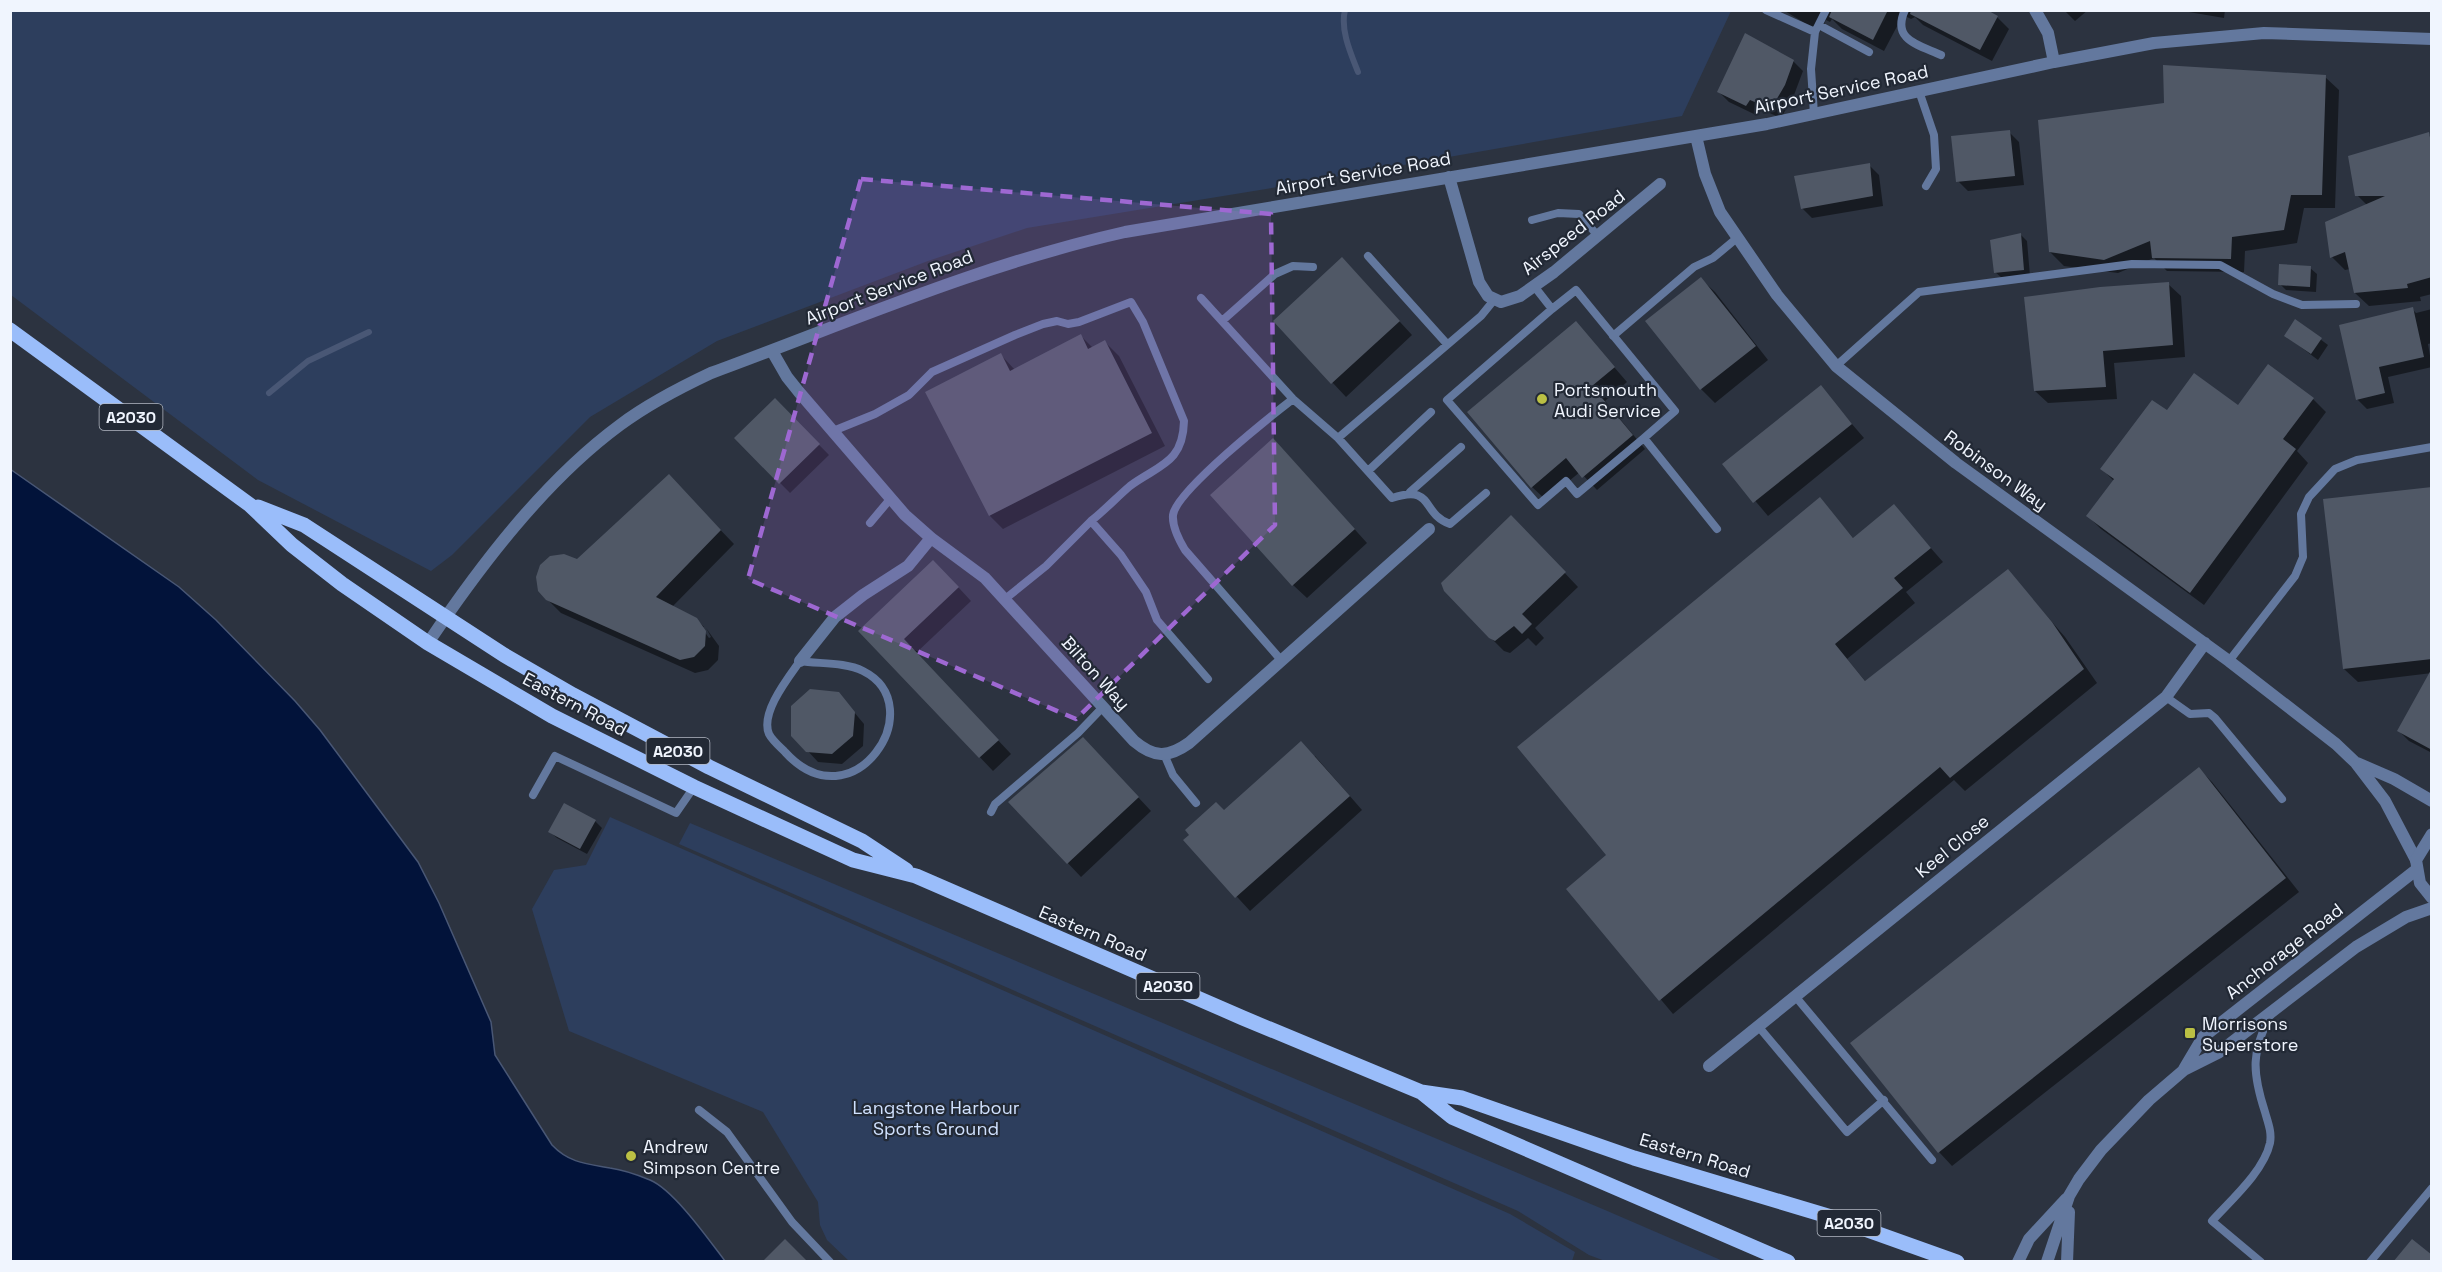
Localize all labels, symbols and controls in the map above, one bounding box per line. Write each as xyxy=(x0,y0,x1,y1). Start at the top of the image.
street label: Airport Service Road xyxy=(1752,59,1930,119)
street label: Airport Service Road xyxy=(1273,146,1453,200)
street label: Airspeed Road xyxy=(1517,184,1629,280)
street label: Airport Service Road xyxy=(802,244,976,330)
place label: Portsmouth Audi Service xyxy=(1554,378,1661,422)
marker: Portsmouth Audi Service xyxy=(1535,392,1549,406)
road number: A2030 xyxy=(100,404,162,430)
street label: Robinson Way xyxy=(1940,425,2052,515)
street label: Bilton Way xyxy=(1057,631,1135,715)
street label: Eastern Road xyxy=(519,667,631,741)
road number: A2030 xyxy=(646,738,710,764)
street label: Keel Close xyxy=(1910,809,1994,883)
street label: Anchorage Road xyxy=(2221,898,2347,1004)
street label: Eastern Road xyxy=(1036,900,1150,966)
road number: A2030 xyxy=(1136,973,1200,999)
place label: Morrisons Superstore xyxy=(2202,1012,2298,1056)
marker: Morrisons Superstore xyxy=(2183,1026,2197,1040)
park label: Langstone Harbour Sports Ground xyxy=(853,1096,1020,1140)
street label: Eastern Road xyxy=(1637,1127,1753,1183)
place label: Andrew Simpson Centre xyxy=(643,1135,780,1179)
marker: Andrew Simpson Centre xyxy=(624,1149,638,1163)
road number: A2030 xyxy=(1818,1210,1880,1236)

